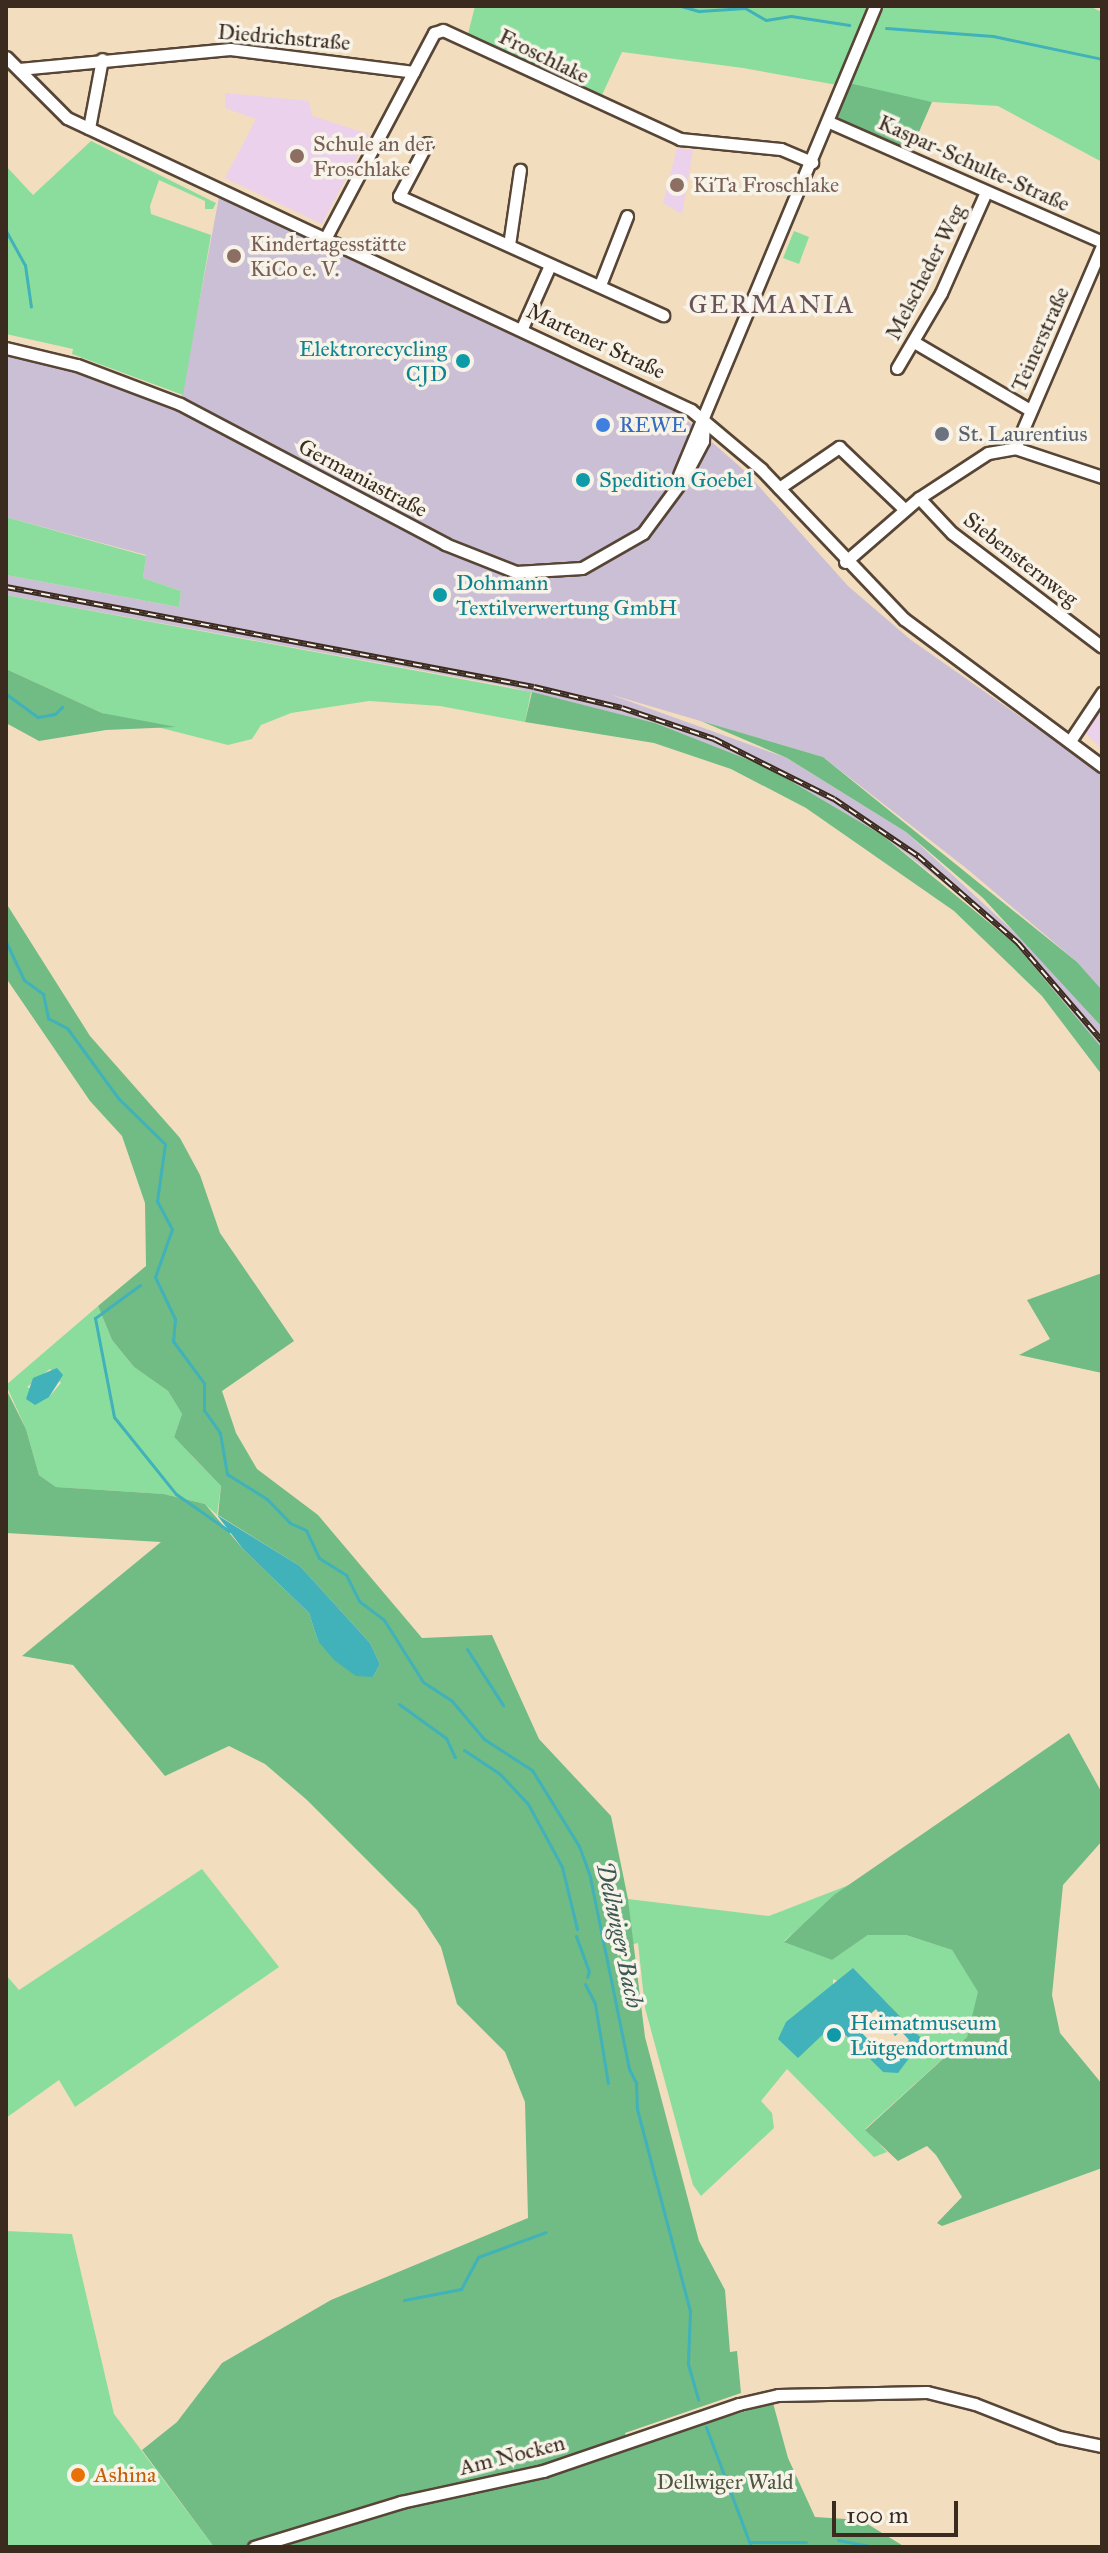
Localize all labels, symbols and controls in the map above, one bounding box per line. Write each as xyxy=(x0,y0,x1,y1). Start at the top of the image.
street label: Diedrichstraße xyxy=(217,18,351,56)
street label: Froschlake xyxy=(495,23,593,89)
street label: Kaspar-Schulte-Straße xyxy=(874,109,1074,217)
place label: Schule an der Froschlake xyxy=(313,130,433,182)
marker: Schule an der Froschlake xyxy=(288,147,306,165)
place label: KiTa Froschlake xyxy=(693,172,839,198)
marker: KiTa Froschlake xyxy=(668,176,686,194)
street label: Melscheder Weg xyxy=(879,200,971,344)
place label: Kindertagesstätte KiCo e. V. xyxy=(250,230,406,282)
marker: Kindertagesstätte KiCo e. V. xyxy=(225,247,243,265)
street label: Teinerstraße xyxy=(1005,283,1075,395)
district label: GERMANIA xyxy=(689,289,855,321)
street label: Martener Straße xyxy=(523,297,669,385)
place label: Elektrorecycling CJD xyxy=(299,335,447,386)
marker: Elektrorecycling CJD xyxy=(454,352,472,370)
place label: REWE xyxy=(619,412,687,438)
marker: REWE xyxy=(594,416,612,434)
place label: St. Laurentius xyxy=(958,421,1088,447)
marker: St. Laurentius xyxy=(933,425,951,443)
street label: Germaniastraße xyxy=(294,433,432,523)
place label: Spedition Goebel xyxy=(599,467,753,493)
marker: Spedition Goebel xyxy=(574,471,592,489)
street label: Siebensternweg xyxy=(958,506,1084,612)
place label: Dohmann Textilverwertung GmbH xyxy=(456,569,677,620)
marker: Dohmann Textilverwertung GmbH xyxy=(431,586,449,604)
water label: Dellwiger Bach xyxy=(589,1859,649,2011)
place label: Heimatmuseum Lütgendortmund xyxy=(850,2009,1008,2060)
marker: Heimatmuseum Lütgendortmund xyxy=(825,2026,843,2044)
street label: Am Nocken xyxy=(456,2429,568,2481)
place label: Ashina xyxy=(94,2462,156,2488)
marker: Ashina xyxy=(69,2466,87,2484)
park label: Dellwiger Wald xyxy=(656,2469,794,2495)
scale bar xyxy=(836,2485,962,2535)
text: 100 m xyxy=(846,2500,909,2530)

